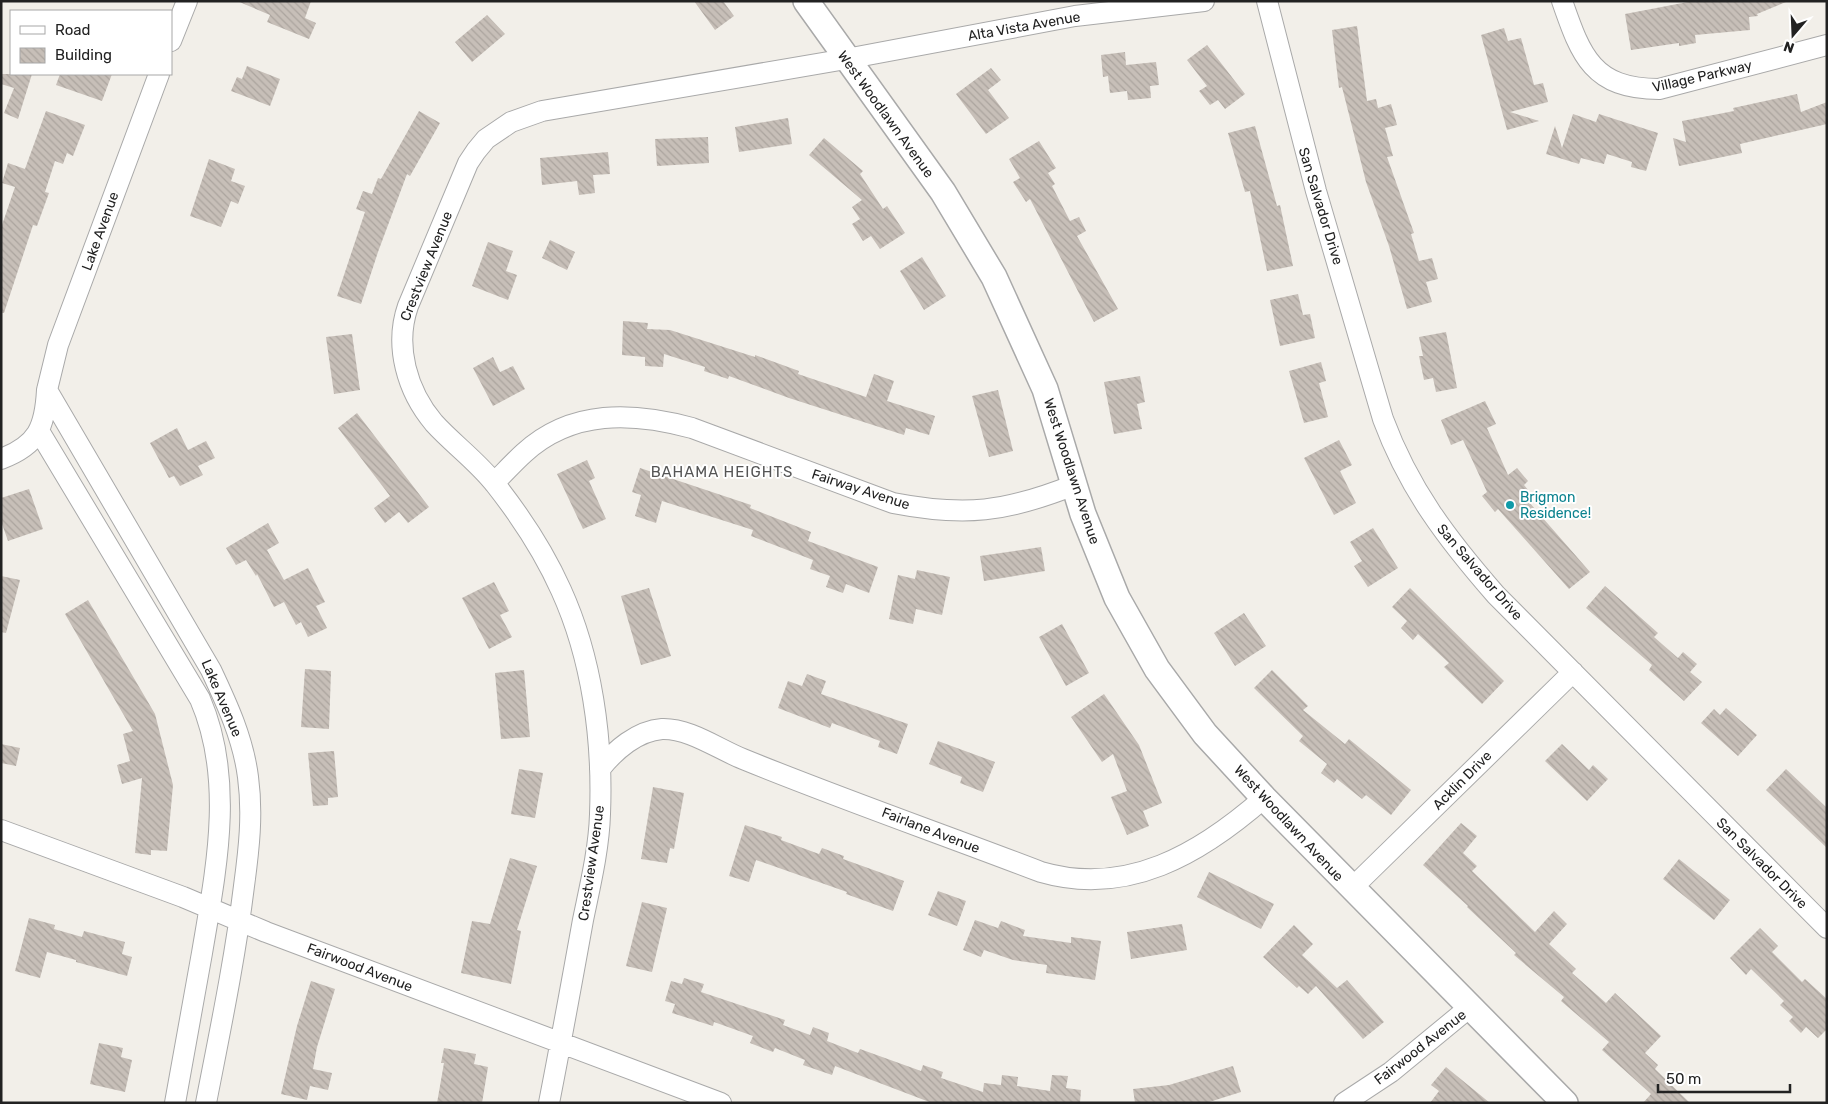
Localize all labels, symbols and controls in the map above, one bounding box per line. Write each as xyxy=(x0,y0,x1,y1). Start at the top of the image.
street label: Alta Vista Avenue xyxy=(966,8,1082,45)
legend xyxy=(10,10,172,75)
north arrow xyxy=(1768,10,1818,60)
text: Road xyxy=(55,21,91,39)
text: N xyxy=(1781,37,1796,56)
text: Building xyxy=(55,46,112,64)
street label: West Woodlawn Avenue xyxy=(834,47,937,181)
street label: Village Parkway xyxy=(1650,57,1754,96)
street label: San Salvador Drive xyxy=(1295,145,1347,267)
street label: Lake Avenue xyxy=(78,189,123,273)
street label: Crestview Avenue xyxy=(397,209,456,323)
street label: West Woodlawn Avenue xyxy=(1040,396,1103,547)
district label: BAHAMA HEIGHTS xyxy=(651,463,793,481)
street label: Fairway Avenue xyxy=(810,466,912,513)
place label: Brigmon Residence! xyxy=(1520,489,1591,522)
marker: Brigmon Residence! xyxy=(1504,499,1516,511)
street label: San Salvador Drive xyxy=(1433,521,1526,624)
street label: Lake Avenue xyxy=(198,657,246,740)
street label: Acklin Drive xyxy=(1429,747,1496,813)
street label: West Woodlawn Avenue xyxy=(1230,762,1347,885)
street label: Crestview Avenue xyxy=(575,804,608,922)
street label: Fairlane Avenue xyxy=(879,804,982,857)
street label: San Salvador Drive xyxy=(1713,814,1811,913)
street label: Fairwood Avenue xyxy=(305,940,415,995)
street label: Fairwood Avenue xyxy=(1371,1006,1470,1088)
scale bar xyxy=(1658,1062,1790,1094)
text: 50 m xyxy=(1666,1070,1701,1088)

